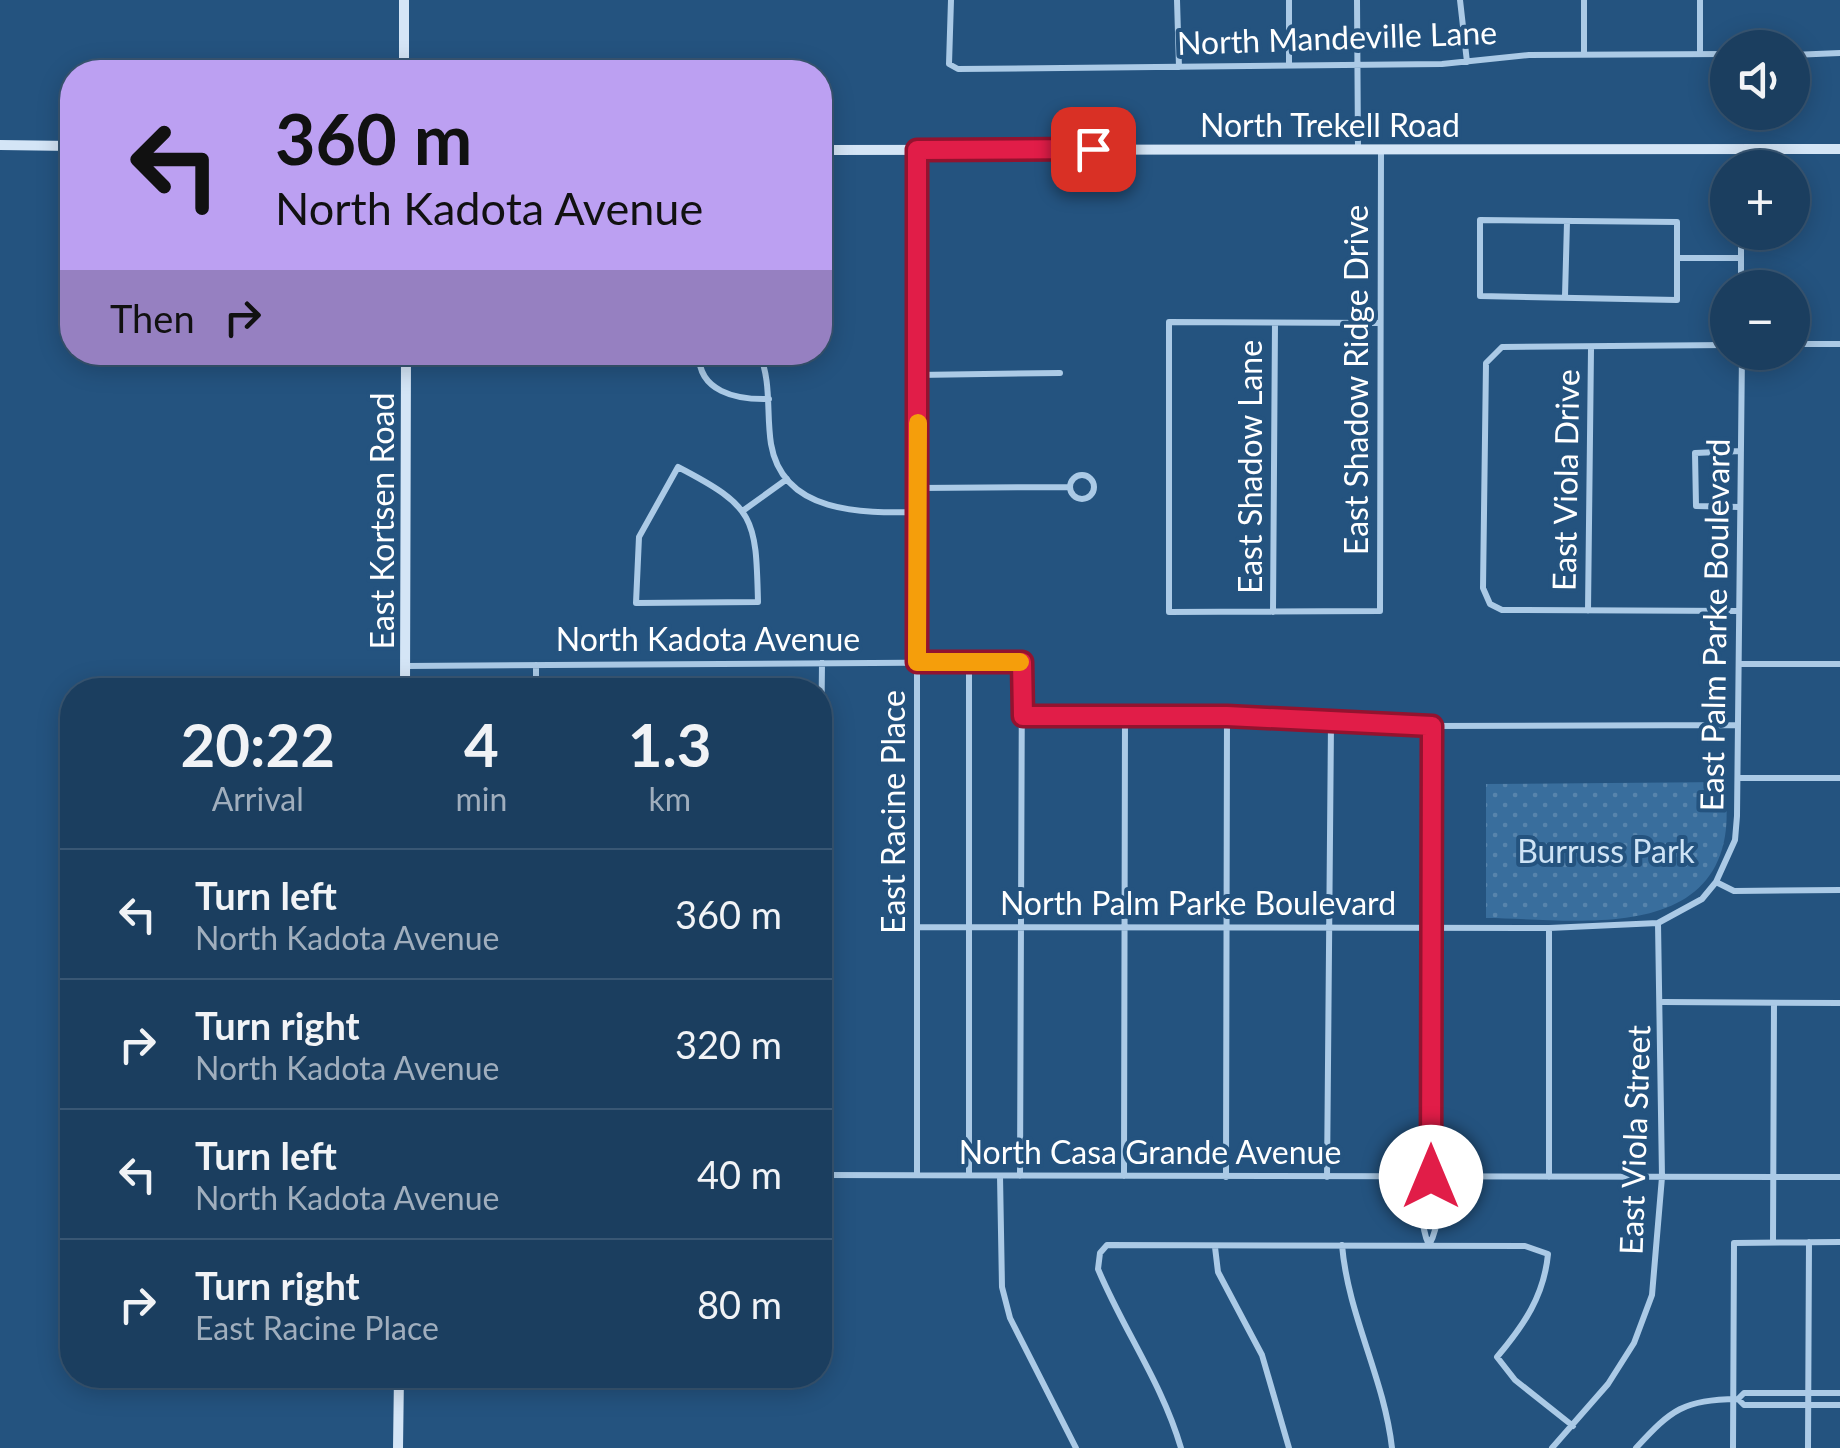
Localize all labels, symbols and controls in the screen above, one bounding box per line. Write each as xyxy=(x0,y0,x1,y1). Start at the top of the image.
street label: North Mandeville Lane xyxy=(1176,12,1498,62)
map controls xyxy=(1710,30,1810,370)
button: sound xyxy=(1710,30,1810,130)
text: 360 m xyxy=(275,96,472,180)
icon: left xyxy=(110,100,240,230)
street label: North Trekell Road xyxy=(1200,105,1460,144)
pin xyxy=(1051,107,1136,192)
icon: arrive xyxy=(1066,122,1121,177)
button: + xyxy=(1710,150,1810,250)
text: North Kadota Avenue xyxy=(275,181,703,235)
street label: East Shadow Ridge Drive xyxy=(1336,205,1375,555)
button: − xyxy=(1710,270,1810,370)
icon: right xyxy=(215,290,270,345)
text: Then xyxy=(110,295,195,341)
street label: East Shadow Lane xyxy=(1230,340,1269,594)
street label: East Viola Drive xyxy=(1544,369,1586,591)
street label: East Kortsen Road xyxy=(362,393,401,649)
street label: East Palm Parke Boulevard xyxy=(1691,438,1737,812)
street label: North Kadota Avenue xyxy=(556,619,860,658)
street label: East Racine Place xyxy=(873,690,912,934)
text: 20:22 xyxy=(180,708,335,780)
text: 4 xyxy=(464,708,499,780)
text: 1.3 xyxy=(628,708,712,780)
text: Arrival xyxy=(212,779,304,818)
text: min xyxy=(455,779,507,818)
text: km xyxy=(648,779,691,818)
park label: Burruss Park xyxy=(1517,831,1696,870)
text: Turn left xyxy=(195,872,337,918)
street label: North Palm Parke Boulevard xyxy=(1000,883,1396,922)
icon: left xyxy=(110,887,165,942)
text: 360 m xyxy=(675,891,782,937)
text: North Kadota Avenue xyxy=(195,918,499,957)
text: Turn right xyxy=(195,1002,360,1048)
icon: right xyxy=(110,1017,165,1072)
text: 320 m xyxy=(675,1021,782,1067)
street label: East Viola Street xyxy=(1610,1024,1658,1256)
text: North Kadota Avenue xyxy=(195,1048,499,1087)
position arrow xyxy=(1379,1125,1483,1229)
text: Turn left xyxy=(195,1132,337,1178)
street label: North Casa Grande Avenue xyxy=(959,1132,1341,1171)
icon: left xyxy=(110,1147,165,1202)
text: 40 m xyxy=(697,1151,782,1197)
text: North Kadota Avenue xyxy=(195,1178,499,1217)
text: Turn right xyxy=(195,1262,360,1308)
icon: right xyxy=(110,1277,165,1332)
text: 80 m xyxy=(697,1281,782,1327)
text: East Racine Place xyxy=(195,1308,439,1347)

